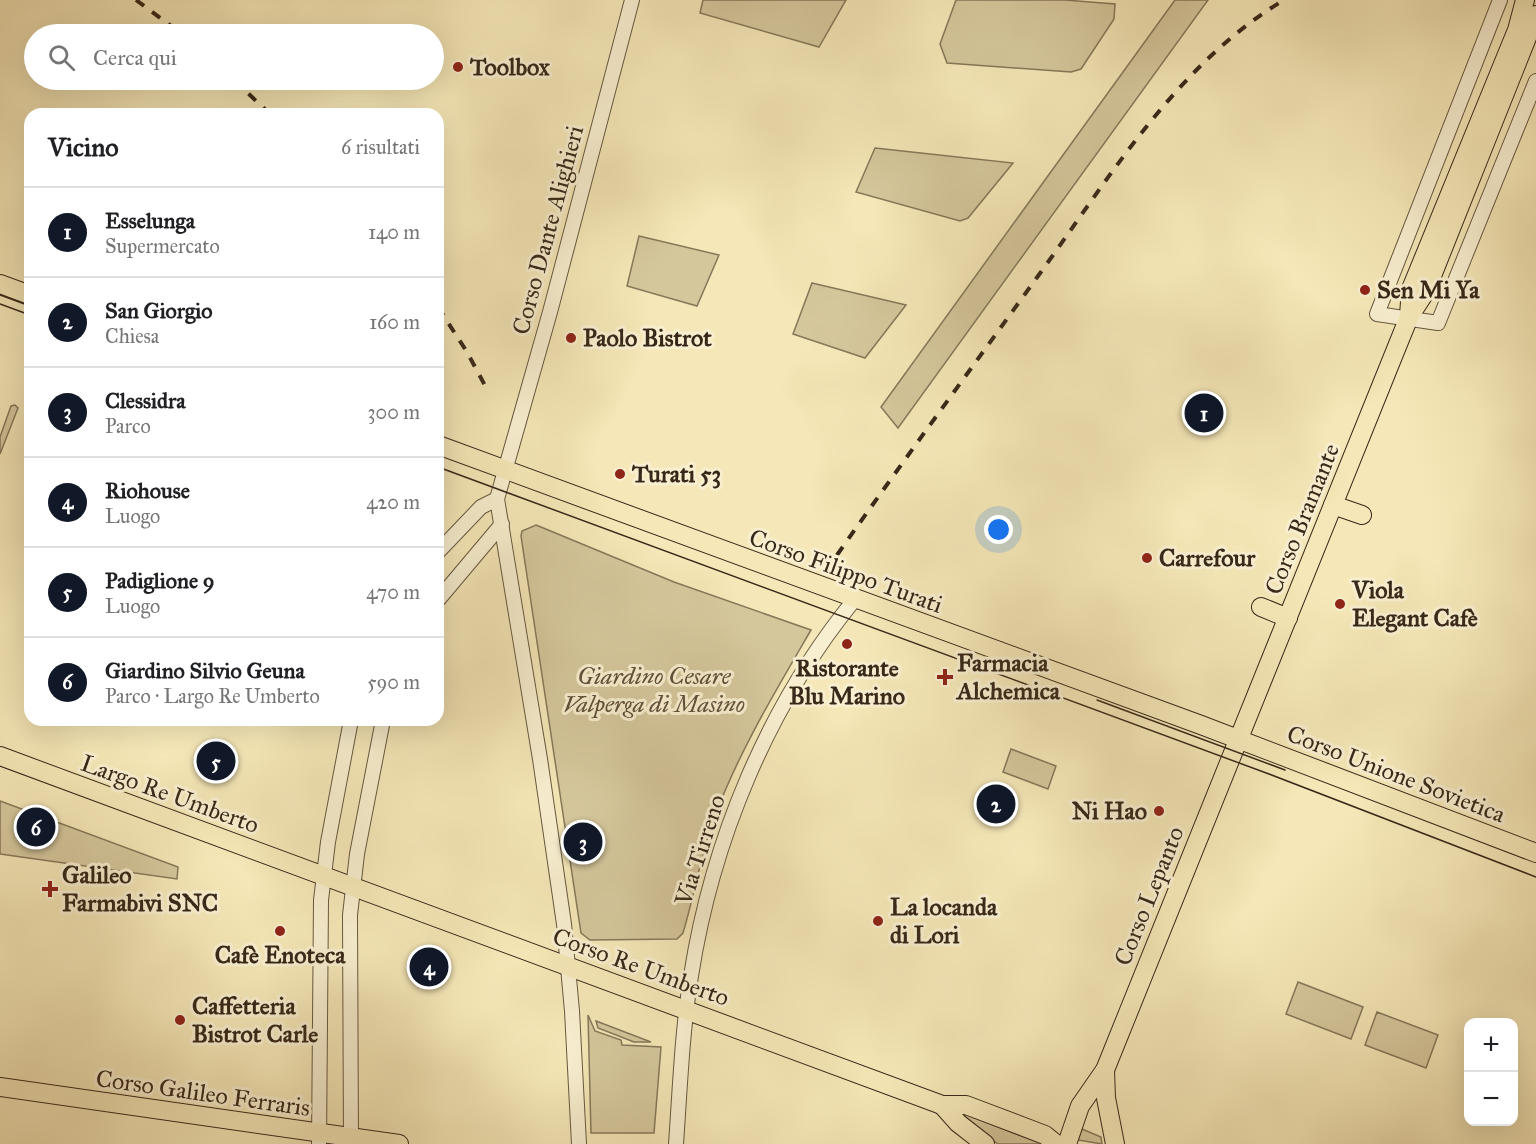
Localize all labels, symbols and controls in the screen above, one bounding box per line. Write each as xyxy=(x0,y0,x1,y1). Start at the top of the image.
search box xyxy=(24,24,444,90)
icon: search xyxy=(45,41,78,74)
text: Cerca qui xyxy=(93,44,177,71)
place label: Toolbox xyxy=(469,52,550,82)
marker: Toolbox xyxy=(451,60,465,74)
street label: Corso Dante Alighieri xyxy=(506,122,590,338)
text: Vicino xyxy=(48,131,119,163)
text: 6 risultati xyxy=(341,135,420,159)
text: Esselunga xyxy=(105,207,195,234)
text: 1 xyxy=(64,220,71,244)
text: 140 m xyxy=(368,220,420,244)
text: Supermercato xyxy=(105,234,220,258)
place label: Sen Mi Ya xyxy=(1377,275,1480,305)
marker: Sen Mi Ya xyxy=(1358,283,1372,297)
text: San Giorgio xyxy=(105,297,212,324)
text: 2 xyxy=(63,310,72,334)
text: 160 m xyxy=(369,310,420,334)
place label: Paolo Bistrot xyxy=(583,323,712,353)
text: Chiesa xyxy=(105,324,159,348)
marker: Paolo Bistrot xyxy=(564,331,578,345)
text: Clessidra xyxy=(105,387,186,414)
pin: 1 xyxy=(1184,390,1224,436)
text: 3 xyxy=(64,400,72,424)
text: 300 m xyxy=(368,400,420,424)
text: Parco xyxy=(105,414,151,438)
street label: Corso Bramante xyxy=(1258,439,1346,599)
place label: Turati 53 xyxy=(631,459,721,489)
marker: Turati 53 xyxy=(613,467,627,481)
text: Riohouse xyxy=(105,477,190,504)
text: 4 xyxy=(62,490,73,514)
text: 420 m xyxy=(366,490,420,514)
text: Luogo xyxy=(105,504,160,528)
your location xyxy=(984,515,1013,544)
street label: Corso Filippo Turati xyxy=(745,522,947,620)
place label: Carrefour xyxy=(1159,543,1256,573)
marker: Carrefour xyxy=(1140,551,1154,565)
text: Padiglione 9 xyxy=(105,567,215,594)
place label: Viola Elegant Cafè xyxy=(1351,575,1478,633)
text: 5 xyxy=(63,580,72,604)
text: 470 m xyxy=(366,580,420,604)
text: Luogo xyxy=(105,594,160,618)
marker: Viola Elegant Cafè xyxy=(1333,597,1347,611)
marker: Ristorante Blu Marino xyxy=(840,637,854,651)
place label: Farmacia Alchemica xyxy=(955,648,1061,706)
place label: Ristorante Blu Marino xyxy=(789,653,905,711)
text: Giardino Silvio Geuna xyxy=(105,657,305,684)
park label: Giardino Cesare Valperga di Masino xyxy=(563,661,745,719)
text: 6 xyxy=(62,670,73,694)
text: 590 m xyxy=(367,670,420,694)
marker: Farmacia Alchemica xyxy=(938,670,952,684)
text: Parco · Largo Re Umberto xyxy=(105,684,320,708)
street label: Corso Unione Sovietica xyxy=(1283,719,1510,830)
pin: 5 xyxy=(196,738,236,783)
street label: Largo Re Umberto xyxy=(77,748,263,840)
pin: 2 xyxy=(976,782,1016,826)
street label: Via Tirreno xyxy=(668,791,732,910)
place label: Ni Hao xyxy=(1072,796,1147,826)
pin: 6 xyxy=(16,804,56,850)
marker: Ni Hao xyxy=(1152,804,1166,818)
pin: 3 xyxy=(564,820,602,864)
street label: Corso Lepanto xyxy=(1108,822,1190,970)
place label: Galileo Farmabivi SNC xyxy=(62,860,218,918)
marker: Galileo Farmabivi SNC xyxy=(43,882,57,896)
place label: La locanda di Lori xyxy=(890,892,998,950)
marker: La locanda di Lori xyxy=(871,914,885,928)
street label: Corso Re Umberto xyxy=(549,921,733,1013)
marker: Cafè Enoteca xyxy=(273,924,287,938)
place label: Cafè Enoteca xyxy=(215,940,346,970)
pin: 4 xyxy=(410,944,448,990)
place label: Caffetteria Bistrot Carle xyxy=(192,991,318,1049)
marker: Caffetteria Bistrot Carle xyxy=(173,1013,187,1027)
map controls xyxy=(1464,1018,1518,1126)
button: + xyxy=(1464,1018,1518,1072)
street label: Corso Galileo Ferraris xyxy=(94,1063,312,1123)
button: − xyxy=(1464,1072,1518,1126)

